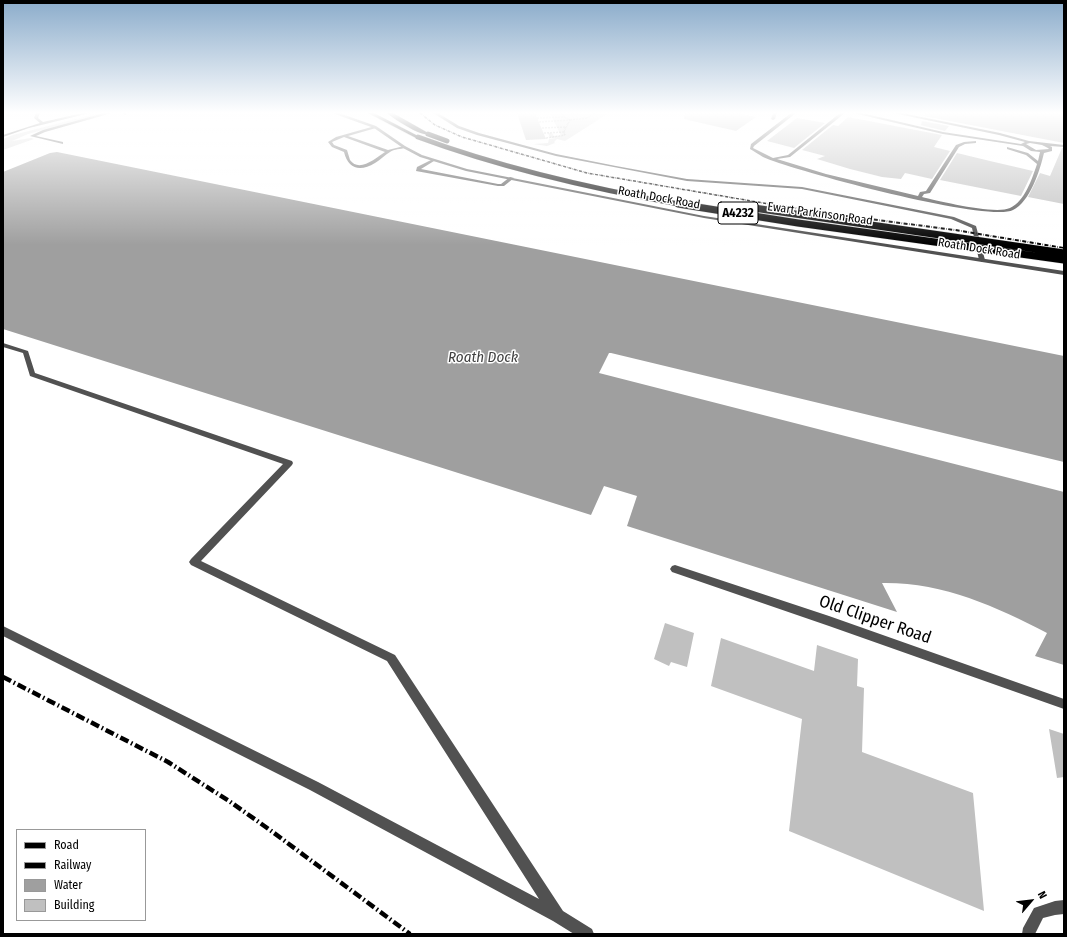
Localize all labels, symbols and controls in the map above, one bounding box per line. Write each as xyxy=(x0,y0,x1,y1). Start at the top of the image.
street label: Roath Dock Road xyxy=(617,184,701,212)
street label: Ewart Parkinson Road xyxy=(766,199,874,229)
road number: A4232 xyxy=(718,202,758,224)
street label: Roath Dock Road xyxy=(937,235,1021,263)
water label: Roath Dock xyxy=(448,349,518,367)
street label: Old Clipper Road xyxy=(816,591,934,649)
legend xyxy=(16,829,146,921)
text: Road xyxy=(54,838,79,852)
text: Railway xyxy=(54,858,91,872)
text: Water xyxy=(54,878,82,892)
north arrow xyxy=(1011,881,1051,921)
text: N xyxy=(1035,889,1049,901)
text: Building xyxy=(54,898,94,912)

